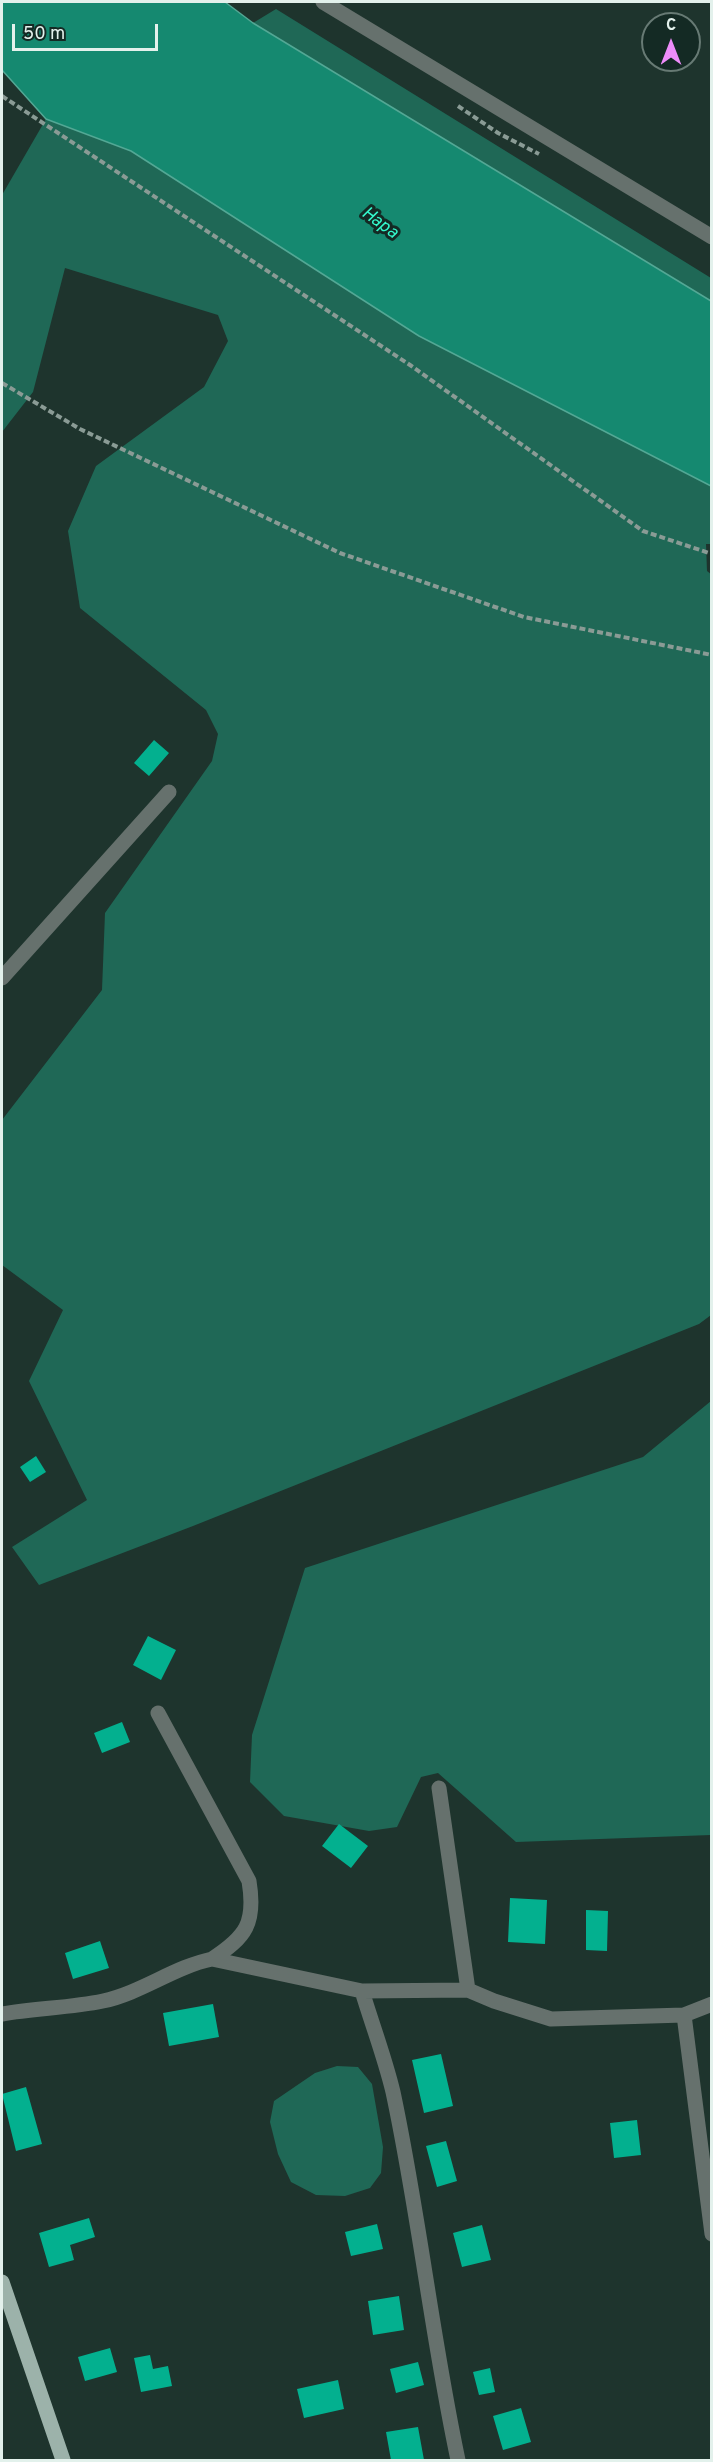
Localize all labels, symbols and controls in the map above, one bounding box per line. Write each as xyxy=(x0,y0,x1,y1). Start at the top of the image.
scale bar xyxy=(15,12,160,50)
north arrow xyxy=(641,12,701,72)
text: С xyxy=(666,16,676,36)
text: 50 m xyxy=(23,23,65,46)
water label: Нара xyxy=(356,203,402,245)

